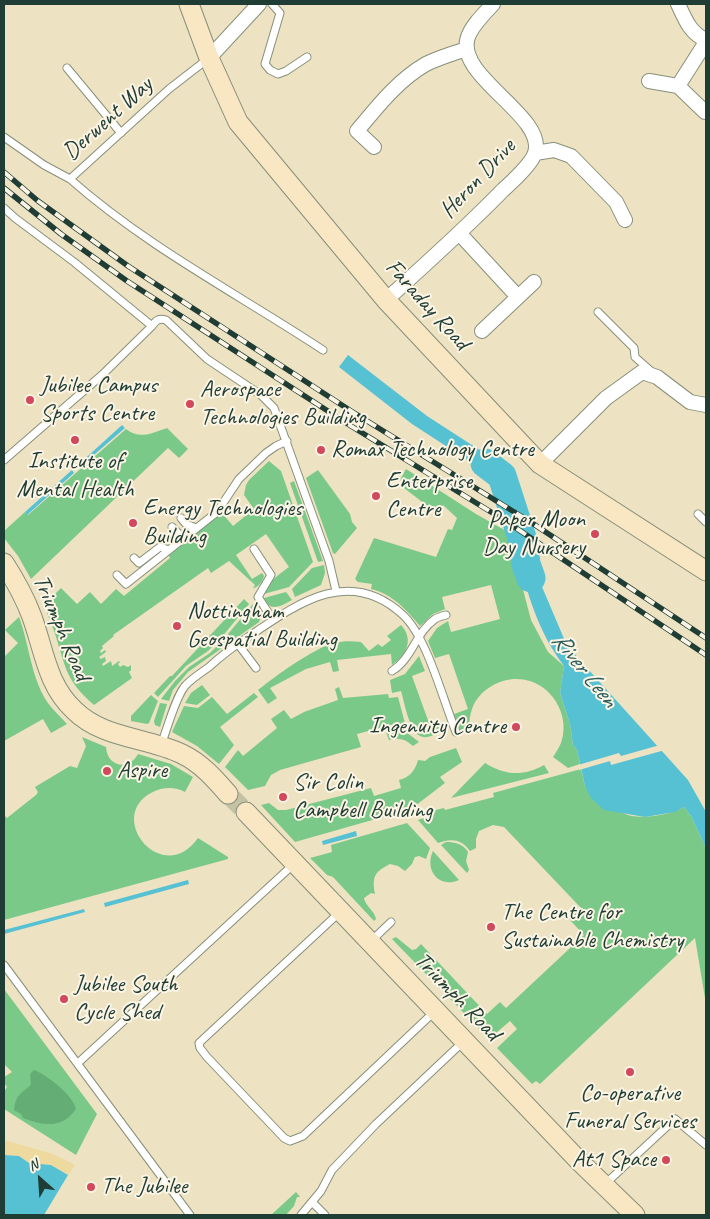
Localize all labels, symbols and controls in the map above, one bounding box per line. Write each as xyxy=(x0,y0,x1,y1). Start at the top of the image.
street label: Derwent Way xyxy=(57,71,159,167)
street label: Heron Drive xyxy=(434,133,522,225)
street label: Faraday Road xyxy=(379,254,475,356)
place label: Jubilee Campus Sports Centre xyxy=(40,372,157,428)
place label: Aerospace Technologies Building xyxy=(200,376,366,432)
marker: Jubilee Campus Sports Centre xyxy=(24,394,36,406)
marker: Aerospace Technologies Building xyxy=(184,398,196,410)
marker: Institute of Mental Health xyxy=(69,434,81,446)
place label: Romax Technology Centre xyxy=(331,436,534,464)
marker: Romax Technology Centre xyxy=(315,444,327,456)
place label: Institute of Mental Health xyxy=(16,448,134,504)
place label: Enterprise Centre xyxy=(386,468,472,524)
marker: Enterprise Centre xyxy=(370,490,382,502)
place label: Energy Technologies Building xyxy=(143,495,302,551)
place label: Paper Moon Day Nursery xyxy=(482,506,585,562)
marker: Energy Technologies Building xyxy=(127,517,139,529)
marker: Paper Moon Day Nursery xyxy=(589,528,601,540)
street label: Triumph Road xyxy=(26,571,96,685)
place label: Nottingham Geospatial Building xyxy=(187,598,337,654)
marker: Nottingham Geospatial Building xyxy=(171,620,183,632)
water label: River Leen xyxy=(545,626,623,714)
place label: Ingenuity Centre xyxy=(369,713,506,741)
marker: Ingenuity Centre xyxy=(510,721,522,733)
place label: Aspire xyxy=(117,757,167,785)
marker: Aspire xyxy=(101,765,113,777)
place label: Sir Colin Campbell Building xyxy=(293,769,433,825)
marker: Sir Colin Campbell Building xyxy=(277,791,289,803)
place label: The Centre for Sustainable Chemistry xyxy=(501,899,683,955)
marker: The Centre for Sustainable Chemistry xyxy=(485,921,497,933)
street label: Triumph Road xyxy=(408,947,506,1047)
place label: Jubilee South Cycle Shed xyxy=(74,971,178,1027)
marker: Jubilee South Cycle Shed xyxy=(58,993,70,1005)
marker: Co-operative Funeral Services xyxy=(624,1066,636,1078)
place label: Co-operative Funeral Services xyxy=(564,1080,696,1136)
place label: At1 Space xyxy=(572,1146,656,1174)
north arrow xyxy=(15,1154,65,1204)
marker: At1 Space xyxy=(660,1154,672,1166)
text: N xyxy=(26,1156,41,1175)
place label: The Jubilee xyxy=(101,1173,187,1201)
marker: The Jubilee xyxy=(85,1181,97,1193)

